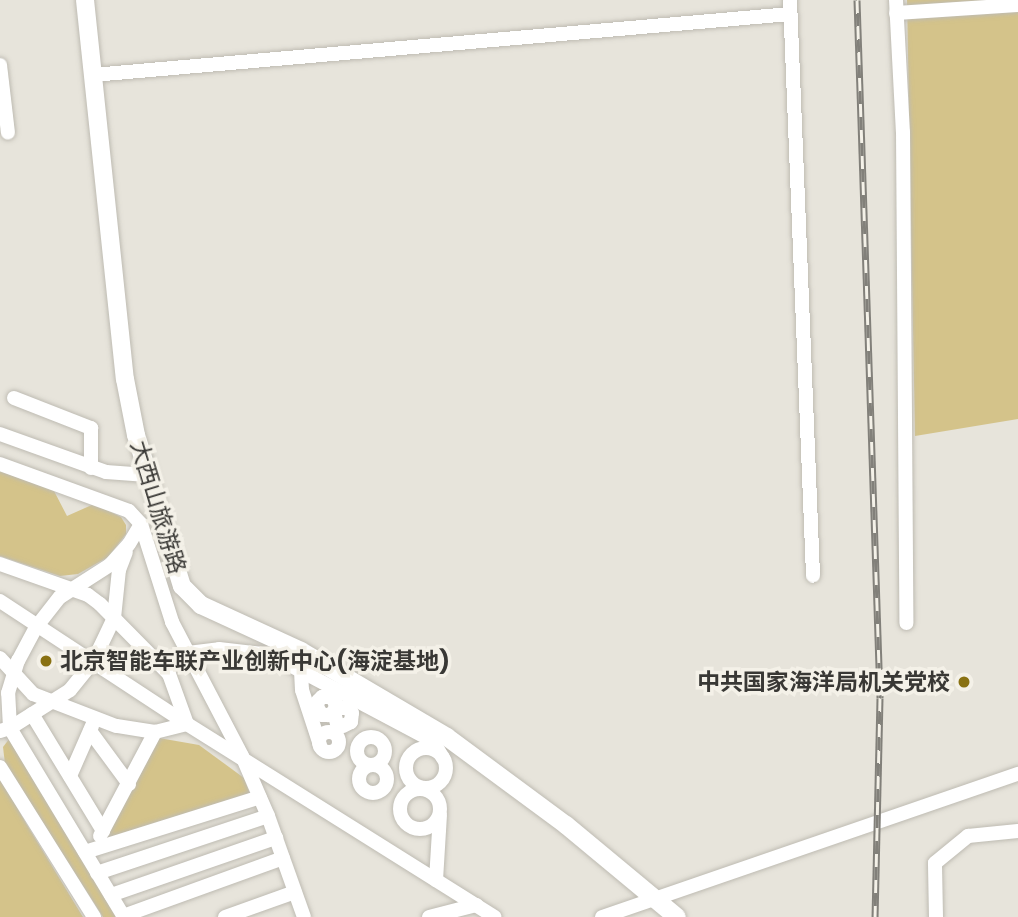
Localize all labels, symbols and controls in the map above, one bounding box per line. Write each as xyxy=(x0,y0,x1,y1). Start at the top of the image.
street label: 大西山旅游路 xyxy=(125,437,191,577)
place label: 北京智能车联产业创新中心(海淀基地) xyxy=(60,647,450,675)
marker: 北京智能车联产业创新中心(海淀基地) xyxy=(38,653,54,669)
place label: 中共国家海洋局机关党校 xyxy=(697,668,950,696)
marker: 中共国家海洋局机关党校 xyxy=(956,674,972,690)

